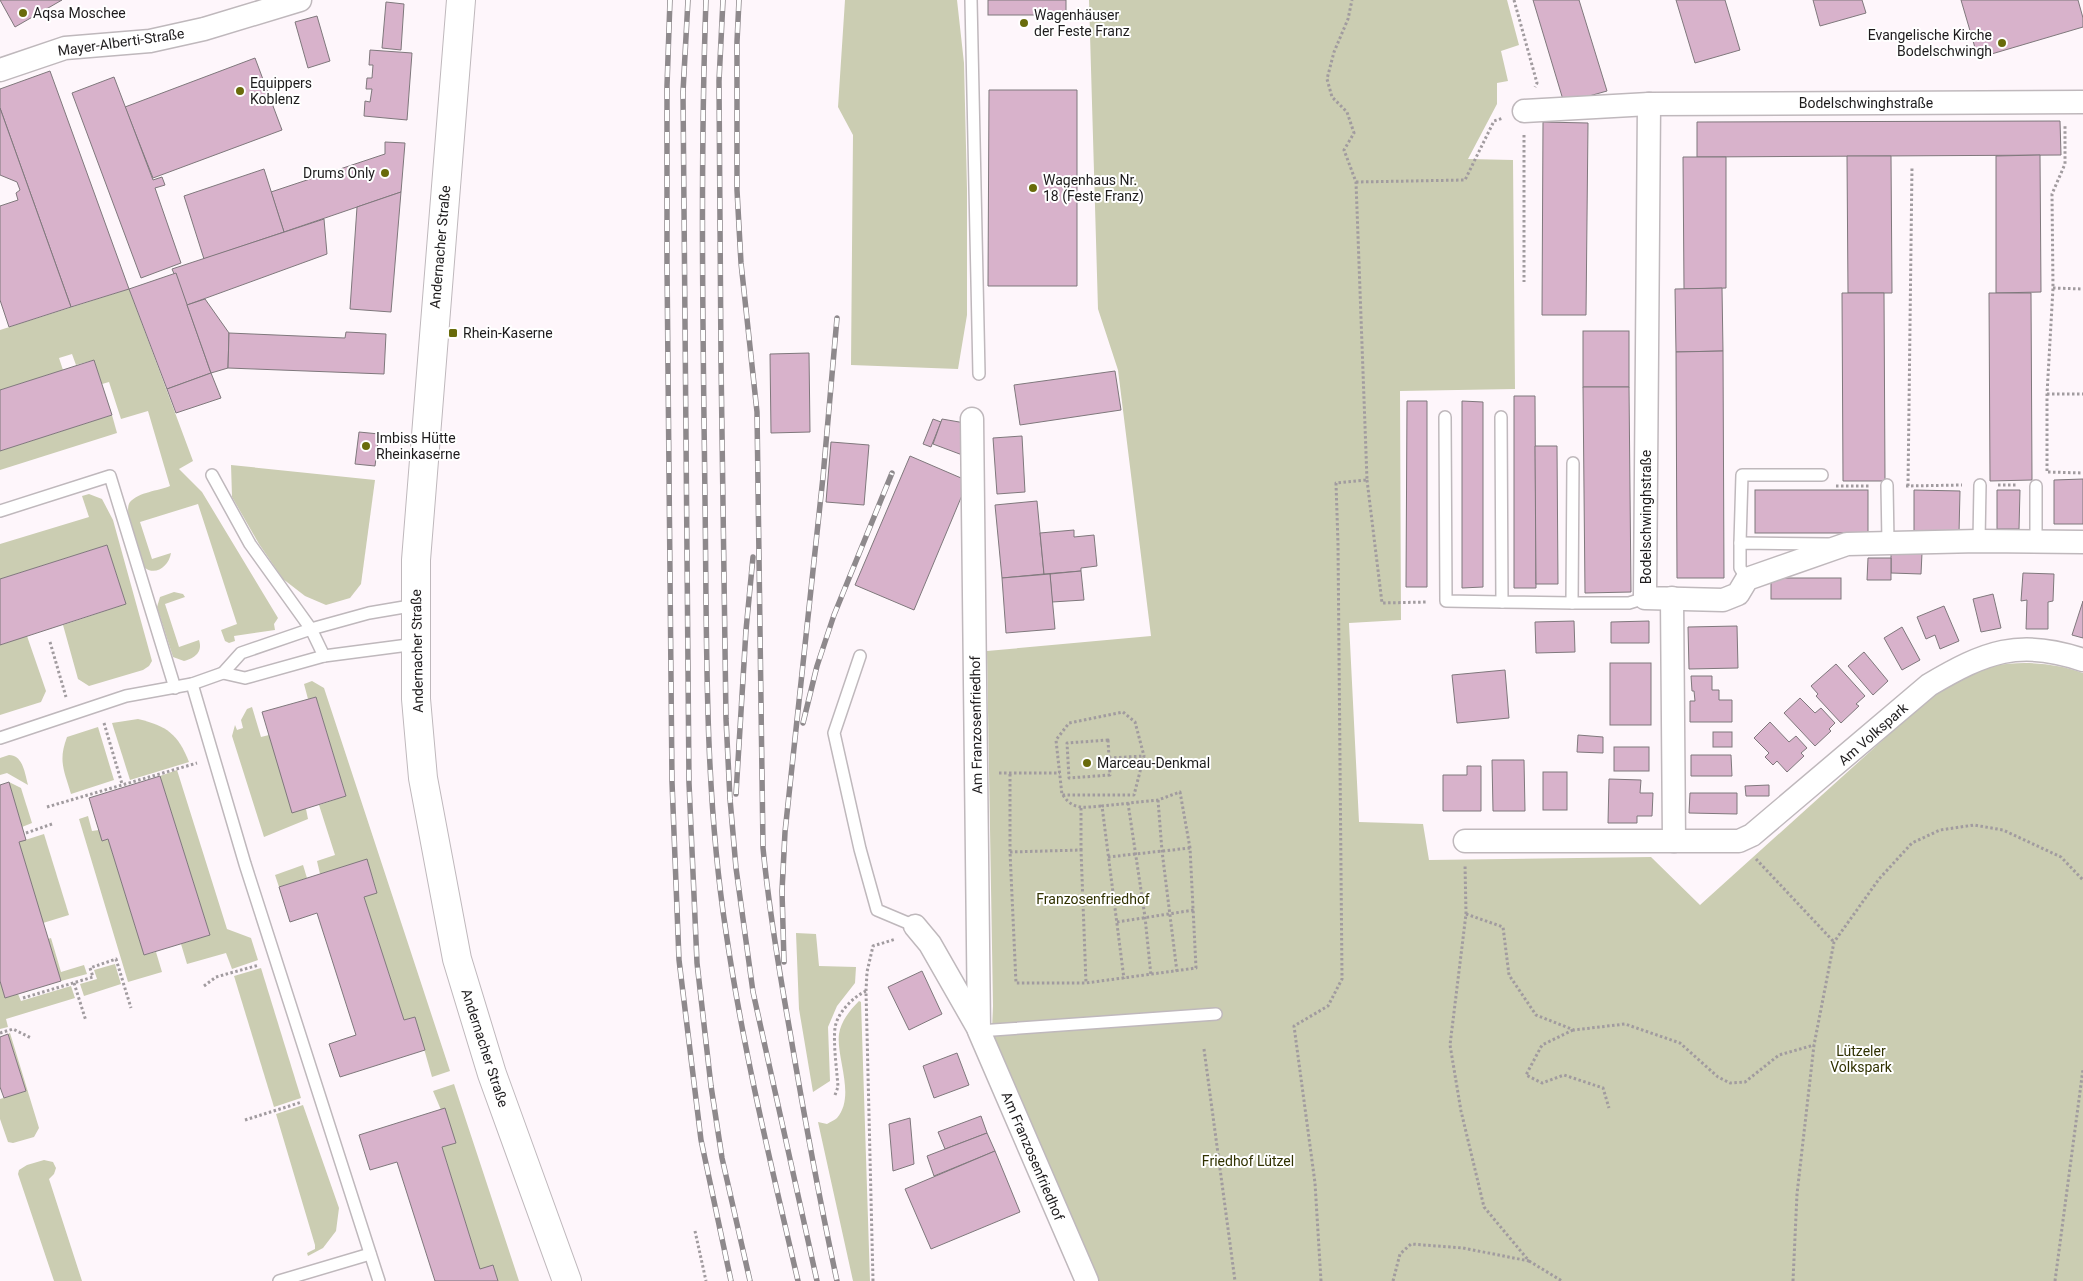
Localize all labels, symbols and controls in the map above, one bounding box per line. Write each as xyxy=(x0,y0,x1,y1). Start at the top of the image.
place label: Aqsa Moschee xyxy=(33,5,126,21)
marker: Aqsa Moschee xyxy=(17,7,29,19)
place label: Wagenhäuser der Feste Franz xyxy=(1034,7,1130,39)
marker: Wagenhäuser der Feste Franz xyxy=(1018,17,1030,29)
street label: Mayer-Alberti-Straße xyxy=(57,25,185,59)
place label: Evangelische Kirche Bodelschwingh xyxy=(1868,27,1992,59)
marker: Evangelische Kirche Bodelschwingh xyxy=(1996,37,2008,49)
place label: Equippers Koblenz xyxy=(250,75,312,107)
marker: Equippers Koblenz xyxy=(234,85,246,97)
street label: Bodelschwinghstraße xyxy=(1799,95,1933,111)
place label: Drums Only xyxy=(303,165,375,181)
marker: Drums Only xyxy=(379,167,391,179)
place label: Wagenhaus Nr. 18 (Feste Franz) xyxy=(1043,172,1144,205)
marker: Wagenhaus Nr. 18 (Feste Franz) xyxy=(1027,182,1039,194)
street label: Andernacher Straße xyxy=(427,185,453,309)
place label: Rhein-Kaserne xyxy=(463,325,553,341)
marker: Rhein-Kaserne xyxy=(447,327,459,339)
place label: Imbiss Hütte Rheinkaserne xyxy=(376,430,460,462)
marker: Imbiss Hütte Rheinkaserne xyxy=(360,440,372,452)
street label: Bodelschwinghstraße xyxy=(1638,450,1654,584)
street label: Andernacher Straße xyxy=(408,589,426,713)
street label: Am Franzosenfriedhof xyxy=(967,656,985,794)
street label: Am Volkspark xyxy=(1835,699,1912,768)
place label: Marceau-Denkmal xyxy=(1097,755,1210,771)
marker: Marceau-Denkmal xyxy=(1081,757,1093,769)
park label: Franzosenfriedhof xyxy=(1036,891,1150,907)
street label: Andernacher Straße xyxy=(458,987,512,1109)
park label: Lützeler Volkspark xyxy=(1830,1043,1893,1075)
street label: Am Franzosenfriedhof xyxy=(999,1089,1067,1223)
park label: Friedhof Lützel xyxy=(1202,1153,1294,1169)

